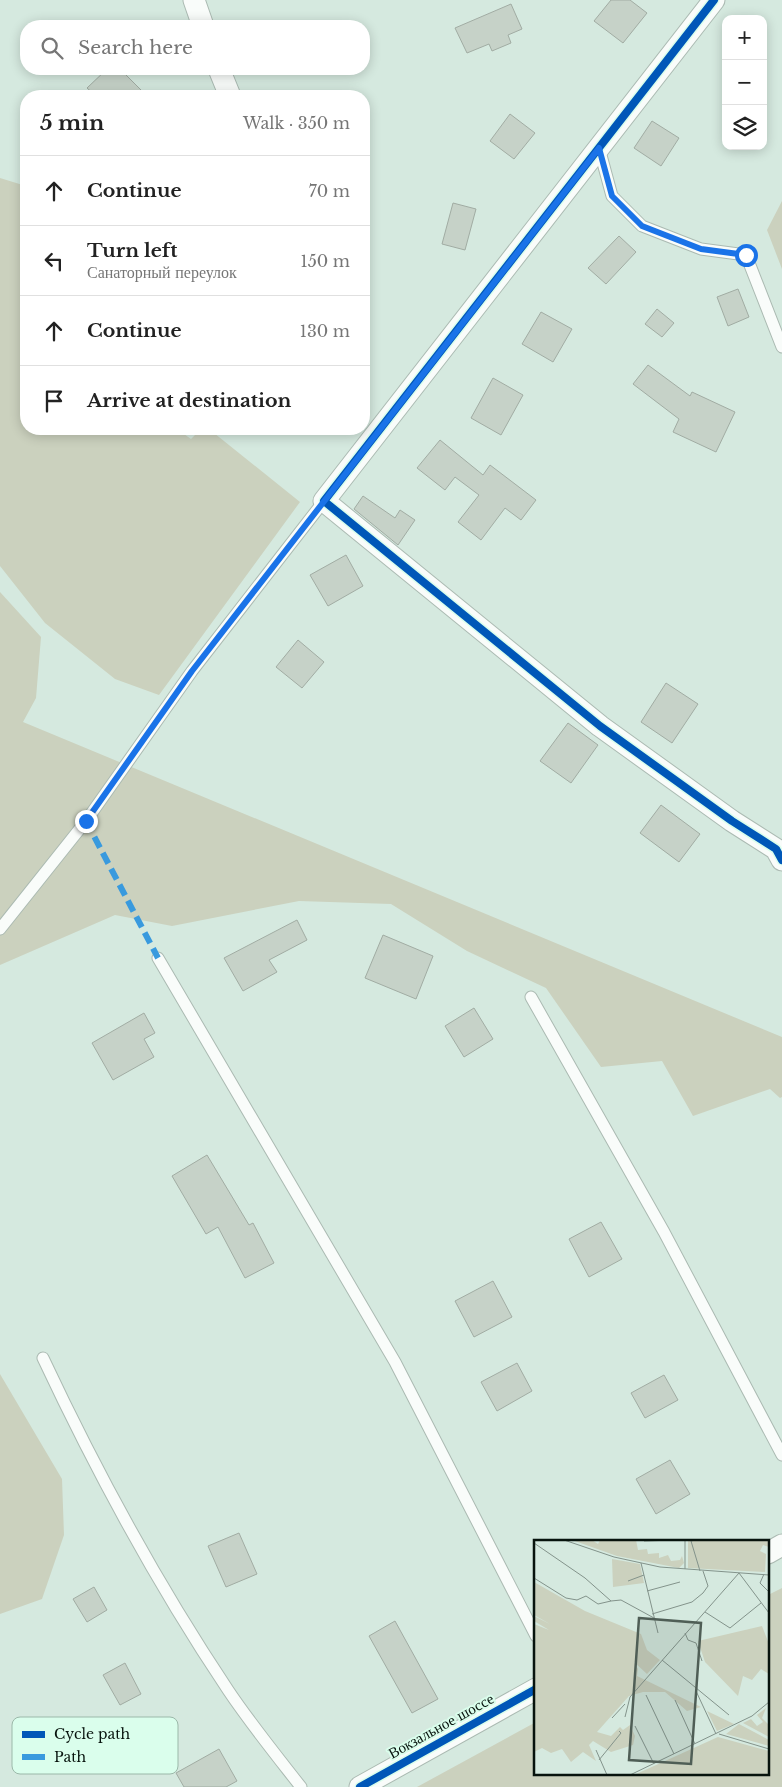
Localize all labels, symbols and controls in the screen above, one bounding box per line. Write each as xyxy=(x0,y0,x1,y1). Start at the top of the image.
map controls xyxy=(722,15,767,150)
button: + xyxy=(722,15,767,60)
search box xyxy=(20,20,370,75)
icon: search xyxy=(38,34,66,62)
text: Search here xyxy=(78,36,193,59)
button: − xyxy=(722,60,767,105)
button: layers xyxy=(722,105,767,150)
text: 5 min xyxy=(40,110,104,136)
text: Walk · 350 m xyxy=(243,113,350,133)
icon: ahead xyxy=(40,177,68,205)
text: Continue xyxy=(87,179,182,202)
text: 70 m xyxy=(309,181,350,201)
text: Turn left xyxy=(87,239,178,262)
route start xyxy=(735,244,758,267)
icon: left xyxy=(40,247,68,275)
text: 150 m xyxy=(301,251,350,271)
text: Санаторный переулок xyxy=(87,262,237,282)
icon: ahead xyxy=(40,317,68,345)
text: Continue xyxy=(87,319,182,342)
text: 130 m xyxy=(300,321,350,341)
icon: arrive xyxy=(40,387,68,415)
text: Arrive at destination xyxy=(87,389,291,412)
route end xyxy=(75,810,98,833)
inset map xyxy=(534,1540,770,1774)
street label: Вокзальное шоссе xyxy=(385,1689,497,1762)
legend xyxy=(12,1717,178,1774)
text: Cycle path xyxy=(54,1725,131,1743)
text: Path xyxy=(54,1748,86,1766)

